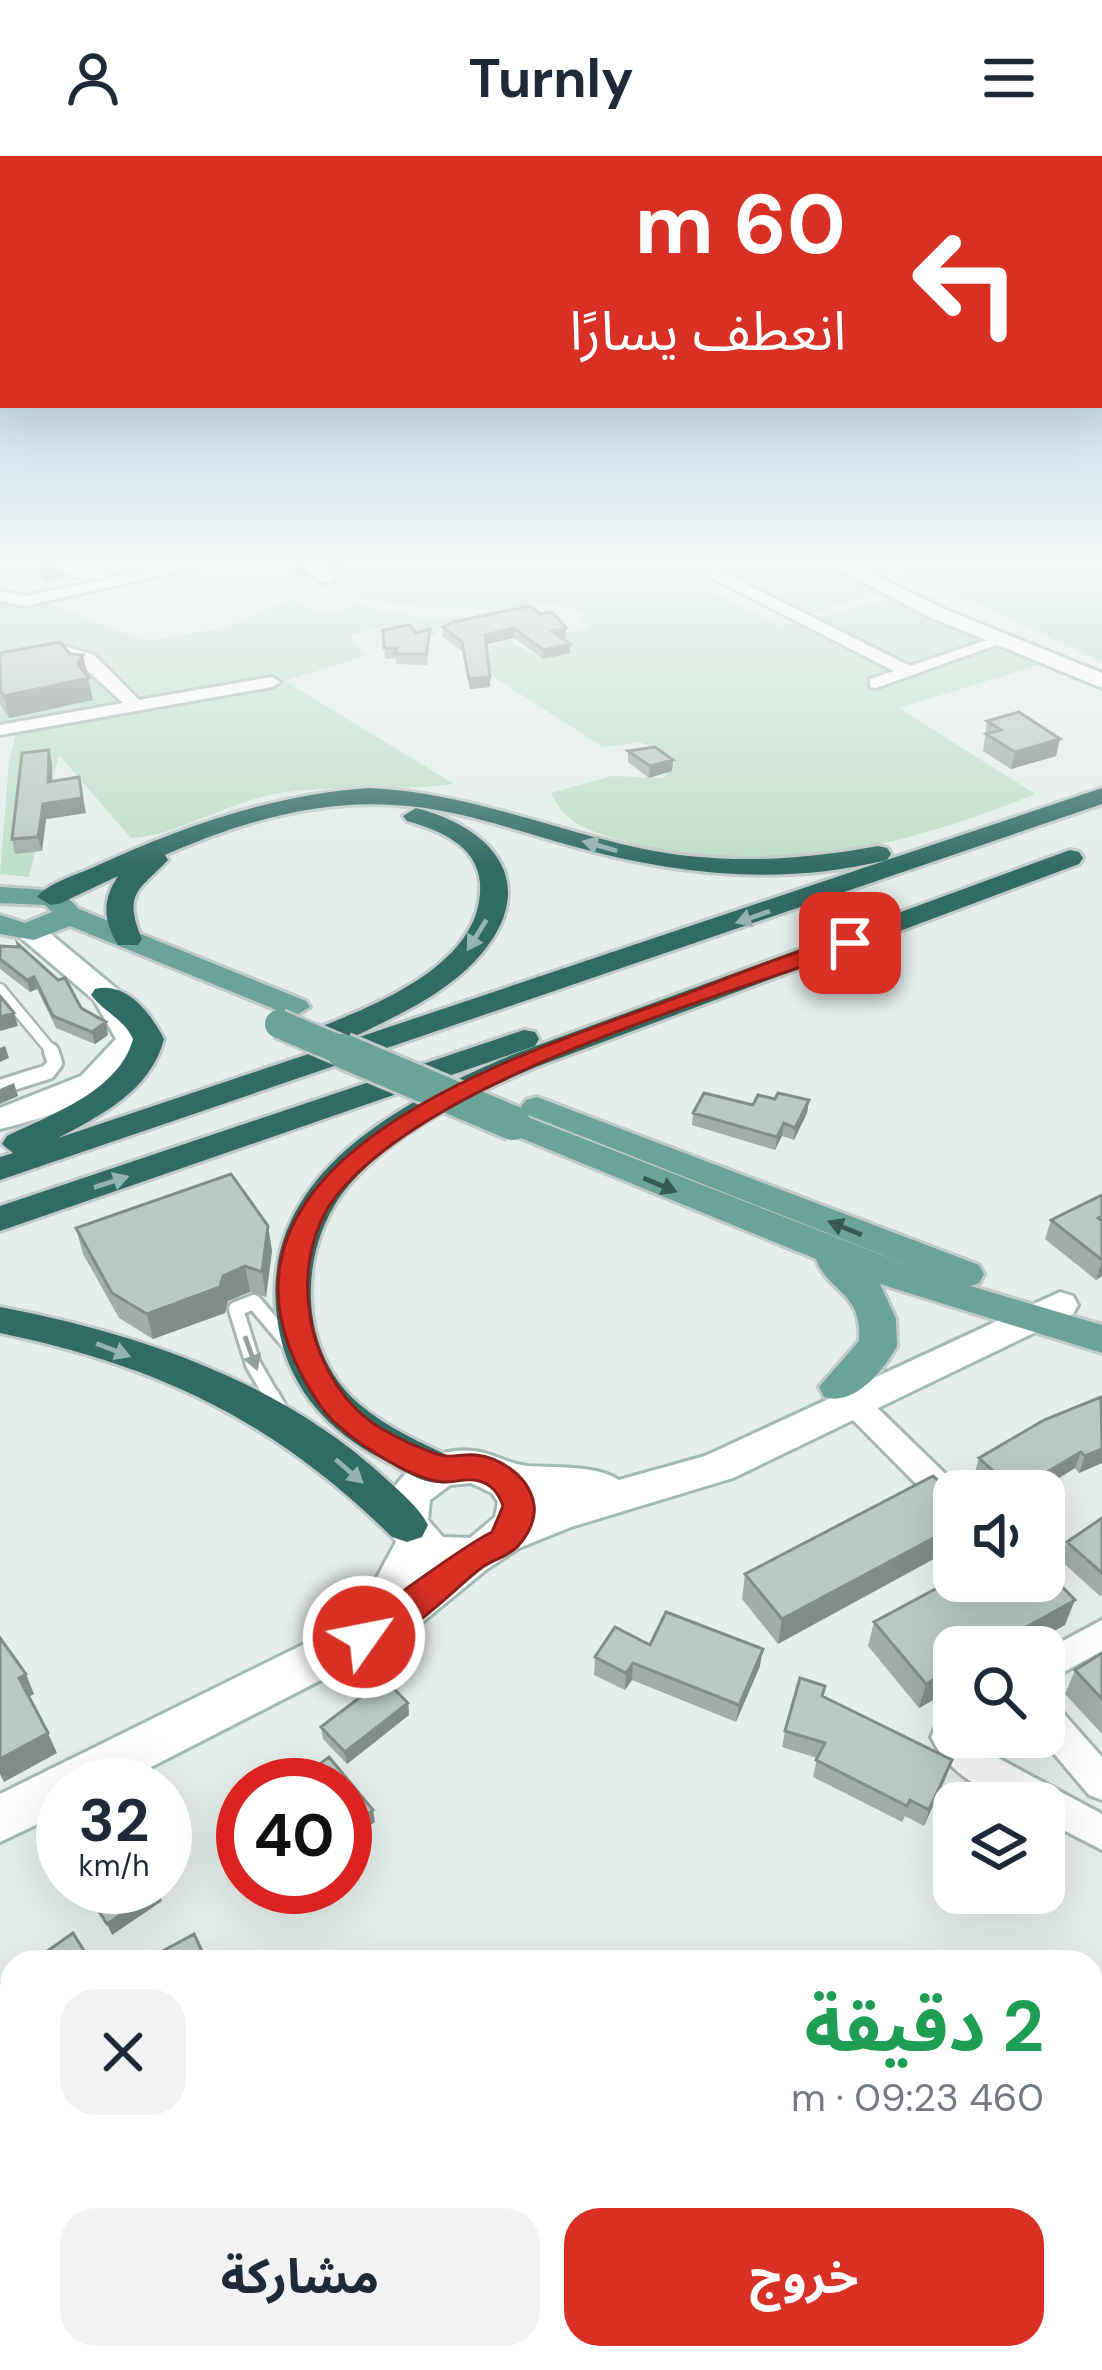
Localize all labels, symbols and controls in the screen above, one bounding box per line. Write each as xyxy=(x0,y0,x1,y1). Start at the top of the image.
text: Turnly xyxy=(468,43,634,114)
icon: person xyxy=(60,45,126,111)
icon: menu xyxy=(976,45,1042,111)
text: 60 m xyxy=(635,170,846,279)
icon: left xyxy=(888,204,1044,360)
text: انعطف يسارًا xyxy=(569,296,846,367)
one-way arrow xyxy=(582,836,618,854)
pin xyxy=(799,892,901,994)
one-way arrow xyxy=(734,908,771,927)
icon: arrive xyxy=(817,910,883,976)
one-way arrow xyxy=(467,919,489,951)
one-way arrow xyxy=(93,1172,130,1191)
one-way arrow xyxy=(642,1176,678,1195)
one-way arrow xyxy=(827,1218,863,1237)
one-way arrow xyxy=(242,1335,261,1371)
one-way arrow xyxy=(95,1341,131,1360)
one-way arrow xyxy=(334,1458,364,1484)
map controls xyxy=(933,1470,1065,1914)
button: sound xyxy=(933,1470,1065,1602)
position arrow xyxy=(301,1574,427,1700)
button: search xyxy=(933,1626,1065,1758)
speed limit sign: 40 xyxy=(216,1758,372,1914)
text: 32 xyxy=(79,1781,149,1860)
button: layers xyxy=(933,1782,1065,1914)
text: km/h xyxy=(79,1846,149,1885)
text: 2 دقيقة xyxy=(804,1980,1044,2073)
button: close xyxy=(60,1989,186,2115)
text: 460 m · 09:23 xyxy=(791,2072,1044,2123)
button: مشاركة xyxy=(60,2208,540,2346)
button: خروج xyxy=(564,2208,1044,2346)

